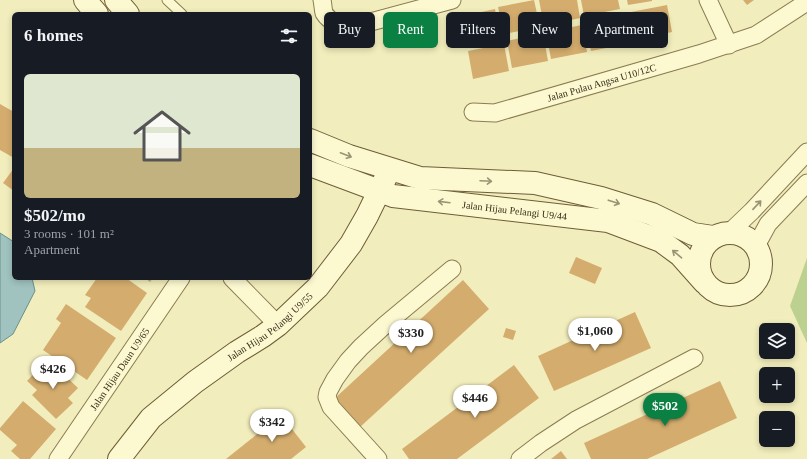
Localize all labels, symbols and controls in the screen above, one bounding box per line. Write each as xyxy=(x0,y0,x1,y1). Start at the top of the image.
chip: Buy xyxy=(324,12,375,48)
chip: Rent xyxy=(383,12,438,48)
chip: Filters xyxy=(446,12,510,48)
chip: New xyxy=(518,12,572,48)
chip: Apartment xyxy=(580,12,668,48)
icon: filters xyxy=(278,25,300,47)
text: 6 homes xyxy=(24,26,83,45)
street label: Jalan Pulau Angsa U10/12C xyxy=(546,62,658,104)
icon: home xyxy=(126,100,198,172)
one-way arrow xyxy=(340,151,352,159)
one-way arrow xyxy=(479,177,492,185)
one-way arrow xyxy=(438,198,451,206)
street label: Jalan Hijau Pelangi U9/44 xyxy=(462,199,568,222)
one-way arrow xyxy=(607,199,620,206)
one-way arrow xyxy=(753,200,762,210)
text: $502/mo xyxy=(24,206,85,225)
text: 3 rooms · 101 m² xyxy=(24,226,114,241)
text: Apartment xyxy=(24,242,80,257)
one-way arrow xyxy=(672,249,682,258)
street label: Jalan Hijau Pelangi U9/55 xyxy=(225,290,315,363)
pin: $1,060 xyxy=(562,318,628,352)
pin: $330 xyxy=(387,320,435,354)
text: $1,060 xyxy=(577,323,613,338)
map controls xyxy=(759,323,795,447)
button: layers xyxy=(759,323,795,359)
text: $330 xyxy=(398,325,424,340)
street label: Jalan Hijau Daun U9/65 xyxy=(88,326,152,412)
pin: $426 xyxy=(29,356,77,390)
text: $426 xyxy=(40,361,66,376)
button: + xyxy=(759,367,795,403)
pin: $446 xyxy=(451,385,499,419)
text: $446 xyxy=(462,390,488,405)
pin: $502 xyxy=(641,393,689,427)
text: $502 xyxy=(652,398,678,413)
pin: $342 xyxy=(248,409,296,443)
button: − xyxy=(759,411,795,447)
text: $342 xyxy=(259,414,285,429)

